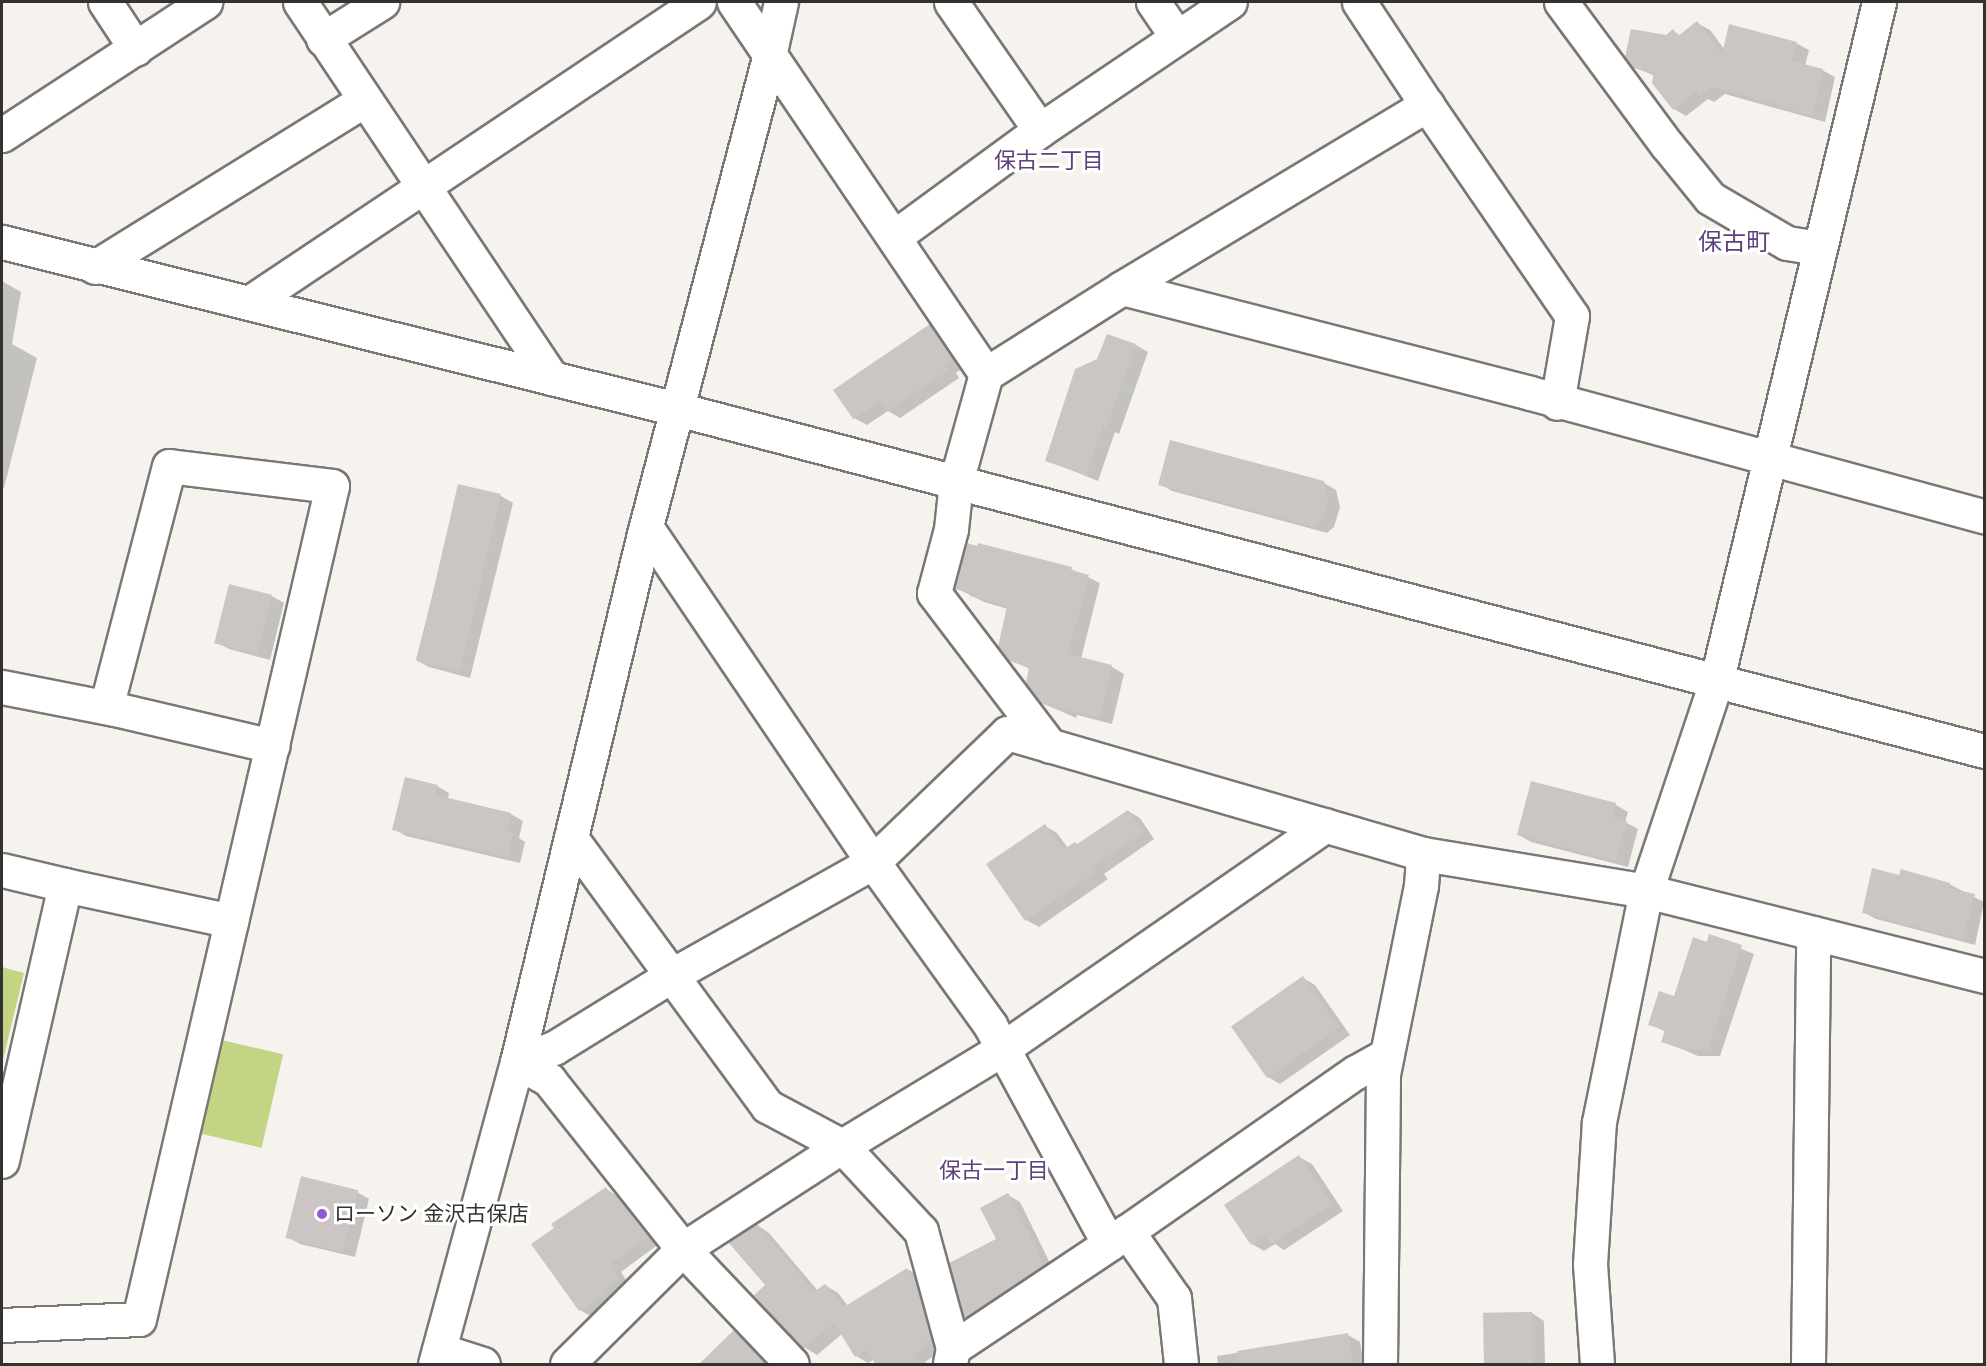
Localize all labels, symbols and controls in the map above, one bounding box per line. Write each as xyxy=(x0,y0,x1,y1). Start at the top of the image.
district label: 保古二丁目 xyxy=(994,148,1104,174)
district label: 保古町 xyxy=(1698,228,1770,256)
district label: 保古一丁目 xyxy=(939,1158,1049,1184)
place label: ローソン 金沢古保店 xyxy=(334,1201,529,1227)
marker: ローソン 金沢古保店 xyxy=(315,1207,329,1221)

